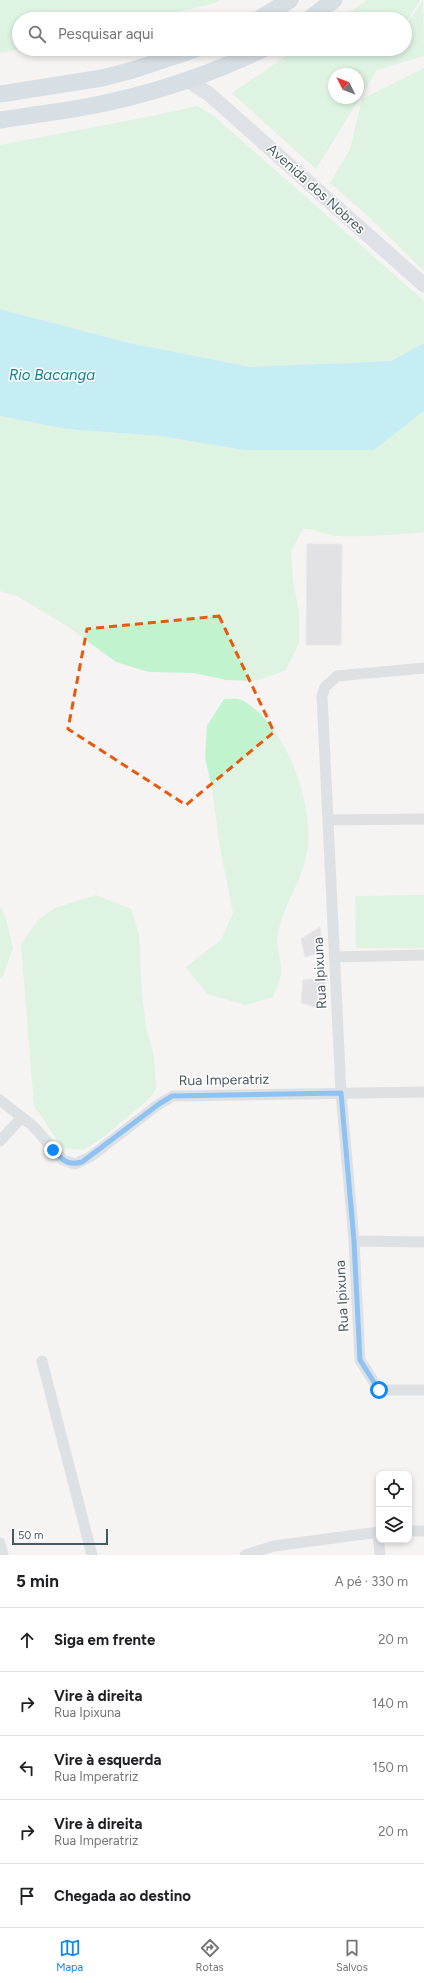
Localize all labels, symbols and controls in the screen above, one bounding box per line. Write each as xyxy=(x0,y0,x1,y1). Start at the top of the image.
search box xyxy=(12,12,412,56)
icon: search xyxy=(26,23,48,45)
text: Pesquisar aqui xyxy=(58,25,154,43)
north arrow xyxy=(328,68,364,104)
street label: Avenida dos Nobres xyxy=(263,140,369,238)
water label: Rio Bacanga xyxy=(9,366,95,384)
street label: Rua Ipixuna xyxy=(310,937,330,1009)
street label: Rua Imperatriz xyxy=(178,1071,270,1089)
route end xyxy=(44,1141,62,1159)
street label: Rua Ipixuna xyxy=(332,1260,352,1332)
route start xyxy=(370,1381,388,1399)
map controls xyxy=(376,1471,412,1543)
button: locate xyxy=(376,1471,412,1507)
button: layers xyxy=(376,1507,412,1543)
scale bar xyxy=(12,1527,108,1546)
text: 50 m xyxy=(18,1529,43,1542)
text: 5 min xyxy=(16,1571,59,1591)
text: A pé · 330 m xyxy=(335,1574,408,1589)
icon: ahead xyxy=(16,1629,38,1651)
text: Siga em frente xyxy=(54,1631,155,1649)
text: 20 m xyxy=(378,1632,408,1647)
text: Vire à direita xyxy=(54,1687,143,1705)
icon: right xyxy=(16,1693,38,1715)
text: 140 m xyxy=(372,1696,408,1711)
text: Rua Ipixuna xyxy=(54,1705,121,1720)
text: Vire à esquerda xyxy=(54,1751,161,1769)
icon: left xyxy=(16,1757,38,1779)
text: 150 m xyxy=(373,1760,408,1775)
text: Rua Imperatriz xyxy=(54,1769,138,1784)
text: Vire à direita xyxy=(54,1815,143,1833)
icon: right xyxy=(16,1821,38,1843)
text: 20 m xyxy=(378,1824,408,1839)
text: Rua Imperatriz xyxy=(54,1833,138,1848)
icon: arrive xyxy=(16,1885,38,1907)
text: Chegada ao destino xyxy=(54,1887,191,1905)
tab: Mapa xyxy=(56,1937,83,1974)
tab: Rotas xyxy=(196,1937,224,1974)
tab: Salvos xyxy=(336,1937,368,1974)

